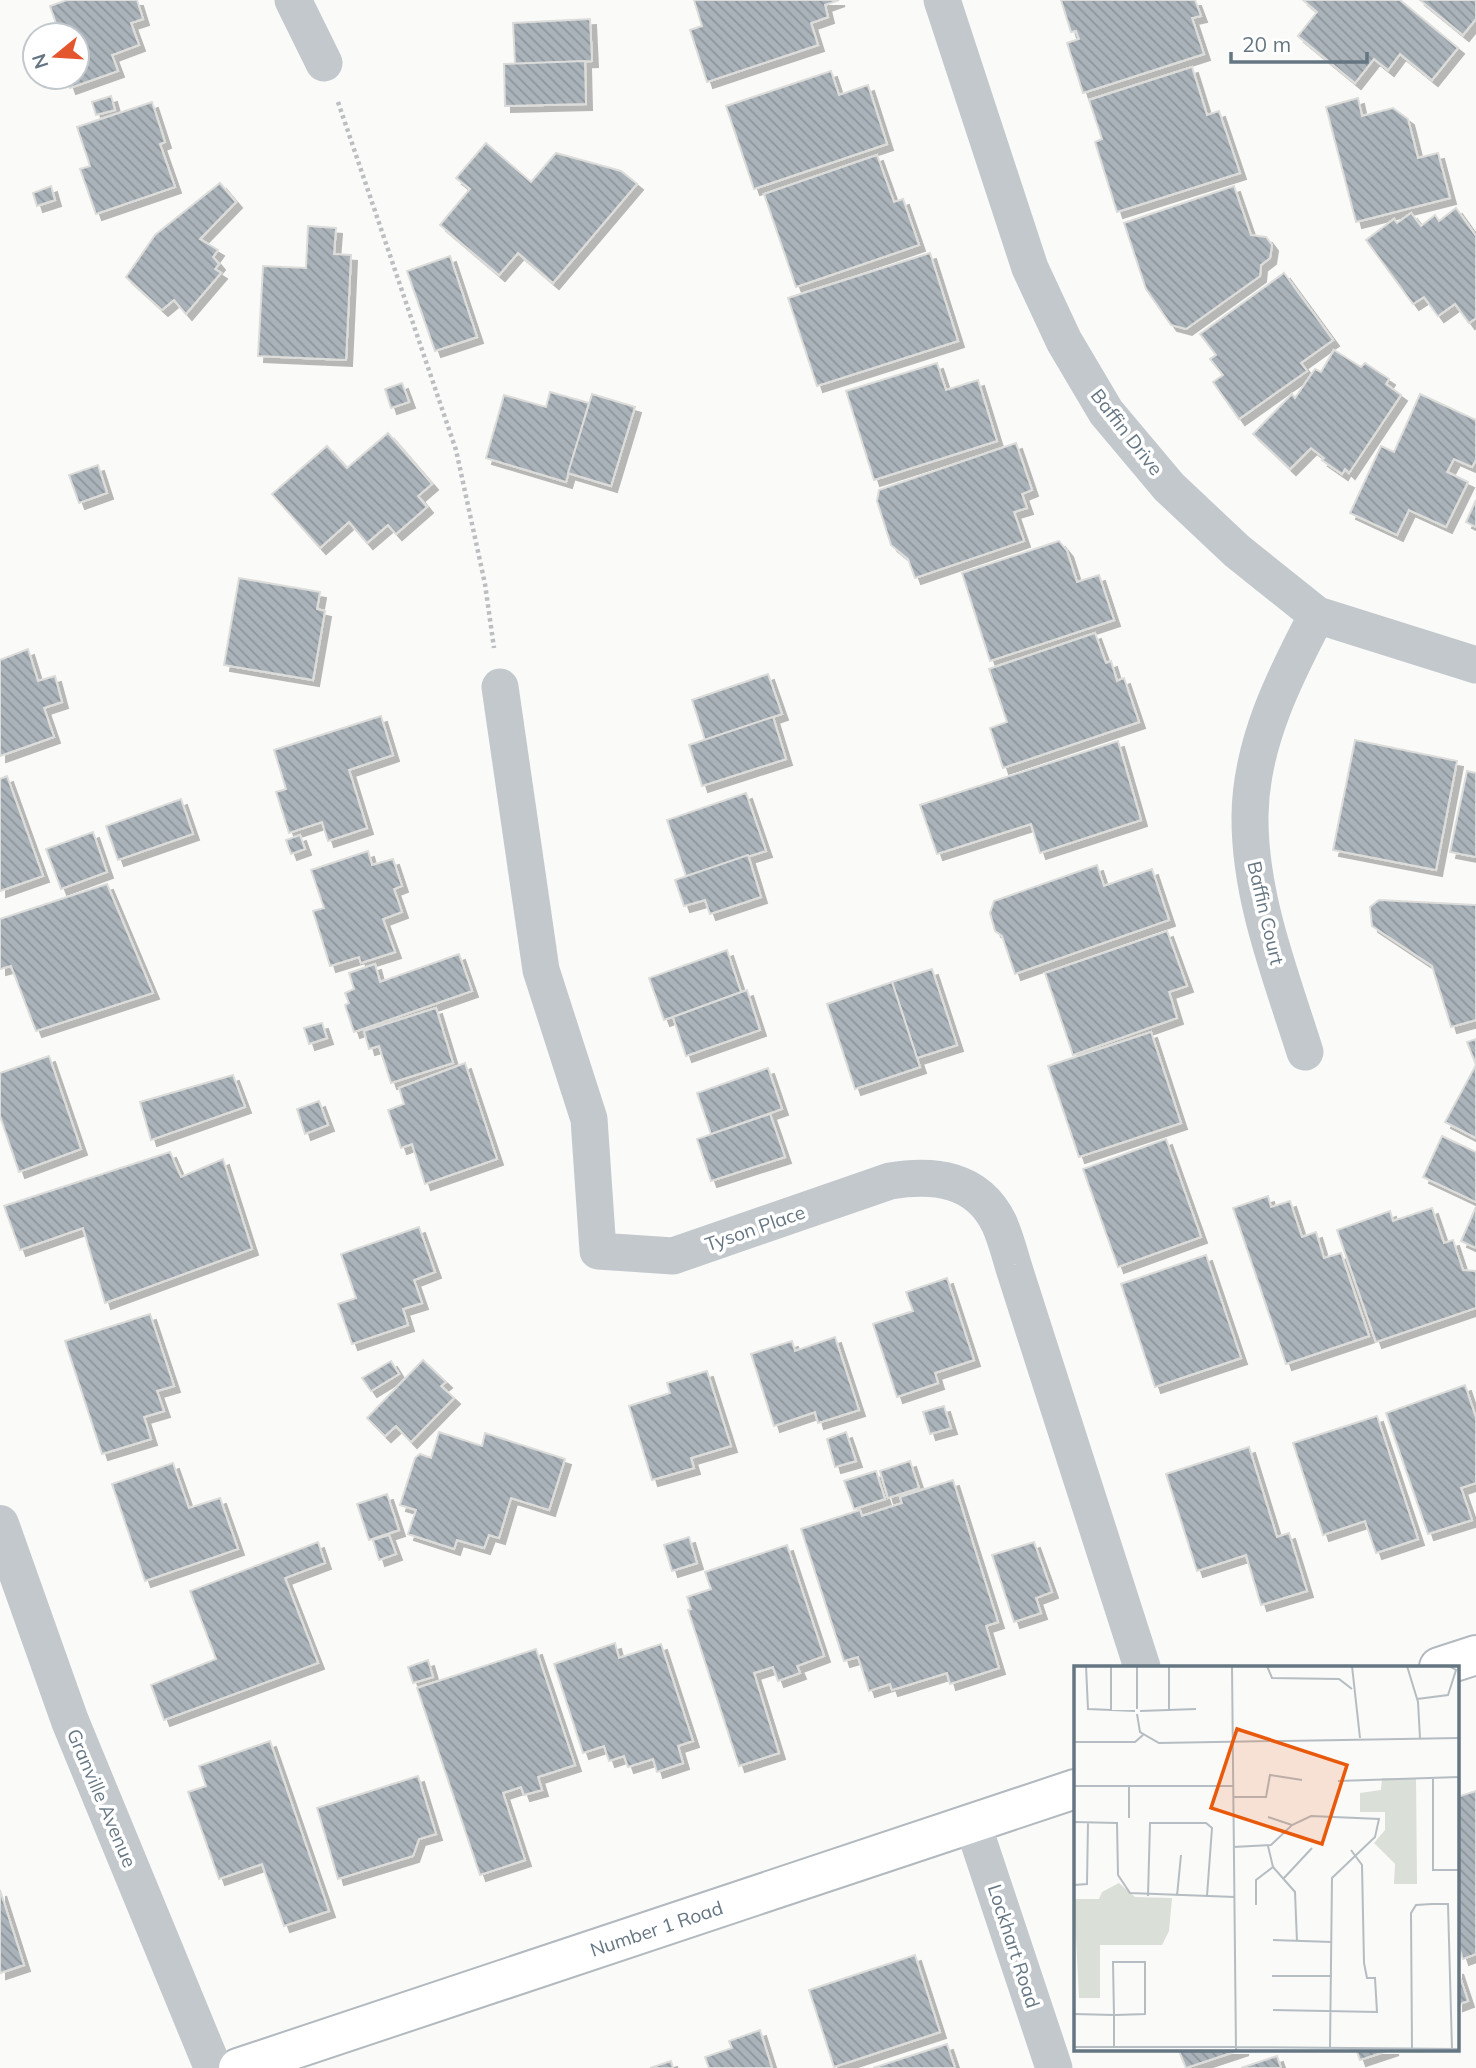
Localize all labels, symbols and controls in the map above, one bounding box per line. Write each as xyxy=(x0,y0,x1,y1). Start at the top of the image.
north arrow xyxy=(21,21,91,91)
scale bar xyxy=(1231,21,1368,65)
text: 20 m xyxy=(1242,31,1291,57)
text: N xyxy=(26,51,53,72)
street label: Baffin Drive xyxy=(1086,384,1168,480)
street label: Baffin Court xyxy=(1242,859,1290,967)
street label: Tyson Place xyxy=(702,1200,808,1256)
inset map xyxy=(1074,1666,1458,2050)
street label: Granville Avenue xyxy=(62,1725,142,1871)
street label: Lockhart Road xyxy=(983,1881,1045,2011)
street label: Number 1 Road xyxy=(587,1895,726,1962)

